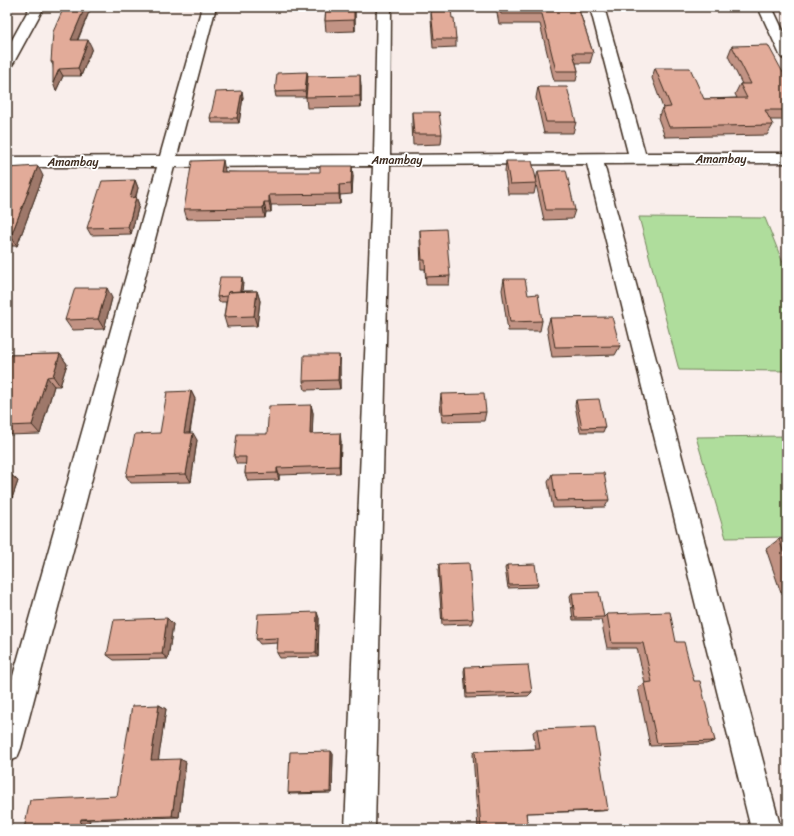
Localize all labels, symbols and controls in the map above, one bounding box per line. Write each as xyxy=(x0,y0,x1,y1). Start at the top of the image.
street label: Amambay xyxy=(695,148,747,170)
street label: Amambay xyxy=(371,149,423,171)
street label: Amambay xyxy=(47,151,99,173)

